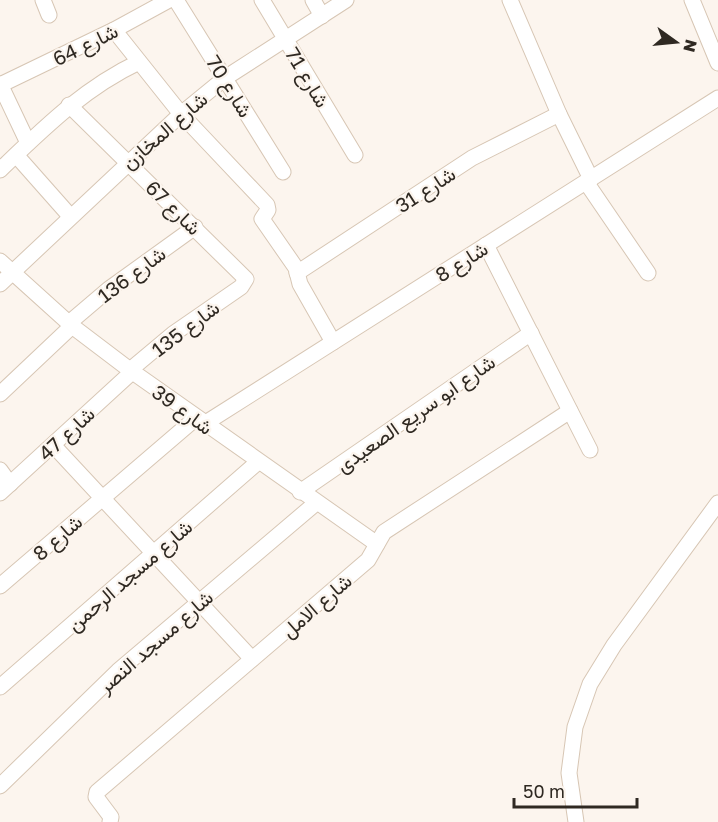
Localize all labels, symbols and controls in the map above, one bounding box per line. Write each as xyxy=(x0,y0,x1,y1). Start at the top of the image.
north arrow xyxy=(646,12,706,72)
street label: شارع 64 xyxy=(48,18,123,73)
text: N xyxy=(679,37,702,54)
street label: شارع 71 xyxy=(278,43,335,113)
street label: شارع 70 xyxy=(199,51,258,123)
street label: شارع المخازن xyxy=(116,86,214,176)
street label: شارع 31 xyxy=(391,161,461,220)
street label: شارع 67 xyxy=(139,175,207,241)
street label: شارع 8 xyxy=(430,236,493,289)
street label: شارع 136 xyxy=(92,241,171,310)
street label: شارع 135 xyxy=(147,295,225,364)
street label: شارع ابو سريع الصعيدى xyxy=(331,349,501,479)
street label: شارع 39 xyxy=(146,379,218,441)
street label: شارع 47 xyxy=(33,401,101,467)
street label: شارع 8 xyxy=(27,509,89,567)
street label: شارع مسجد الرحمن xyxy=(62,514,198,638)
street label: شارع الامل xyxy=(276,568,358,644)
street label: شارع مسجد النصر xyxy=(92,585,219,700)
scale bar xyxy=(514,771,637,809)
text: 50 m xyxy=(523,780,565,802)

